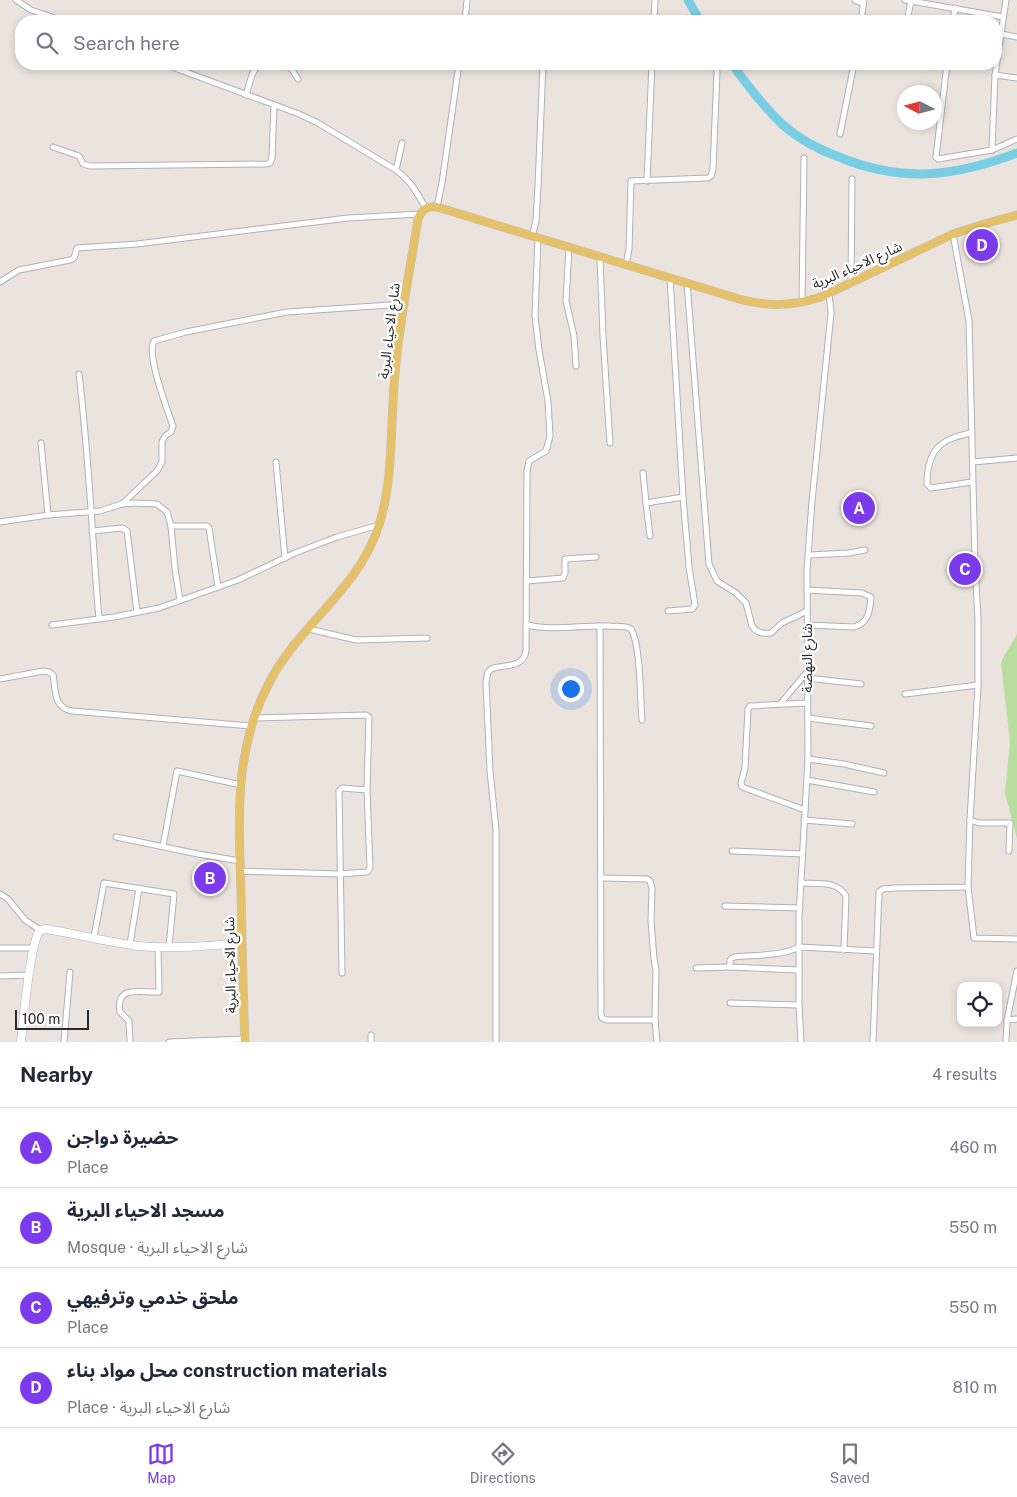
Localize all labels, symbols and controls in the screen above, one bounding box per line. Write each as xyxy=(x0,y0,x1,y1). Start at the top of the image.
search box xyxy=(15,15,1002,70)
icon: search xyxy=(33,29,61,57)
text: Search here xyxy=(73,32,180,54)
north arrow xyxy=(897,85,942,130)
pin: D xyxy=(966,226,998,264)
street label: شارع الاحياء البرية xyxy=(810,238,906,295)
street label: شارع الاحياء البرية xyxy=(375,282,406,380)
pin: A xyxy=(843,489,875,527)
pin: C xyxy=(949,550,981,588)
street label: شارع النهضة xyxy=(799,623,818,693)
your location xyxy=(558,676,584,702)
pin: B xyxy=(194,859,226,897)
street label: شارع الاحياء البرية xyxy=(221,916,242,1014)
map controls xyxy=(957,982,1002,1027)
button: locate xyxy=(957,982,1002,1027)
scale bar xyxy=(15,1007,89,1030)
text: 100 m xyxy=(22,1011,60,1027)
text: Nearby xyxy=(20,1062,93,1087)
text: 4 results xyxy=(932,1065,997,1084)
text: حضيرة دواجن xyxy=(67,1126,179,1148)
text: A xyxy=(30,1138,42,1157)
text: 460 m xyxy=(950,1138,997,1157)
text: Place xyxy=(67,1158,109,1177)
text: مسجد الاحياء البرية xyxy=(67,1199,225,1221)
text: B xyxy=(31,1218,41,1237)
text: 550 m xyxy=(949,1218,997,1237)
text: Mosque · شارع الاحياء البرية xyxy=(67,1238,248,1257)
text: ملحق خدمي وترفيهي xyxy=(67,1286,239,1308)
text: C xyxy=(30,1298,42,1317)
text: 550 m xyxy=(949,1298,997,1317)
text: Place xyxy=(67,1318,109,1337)
text: محل مواد بناء construction materials xyxy=(67,1359,387,1381)
text: D xyxy=(30,1378,42,1397)
text: 810 m xyxy=(953,1378,997,1397)
text: Place · شارع الاحياء البرية xyxy=(67,1398,230,1417)
tab: Map xyxy=(147,1440,176,1486)
tab: Directions xyxy=(470,1440,536,1486)
tab: Saved xyxy=(830,1440,870,1486)

